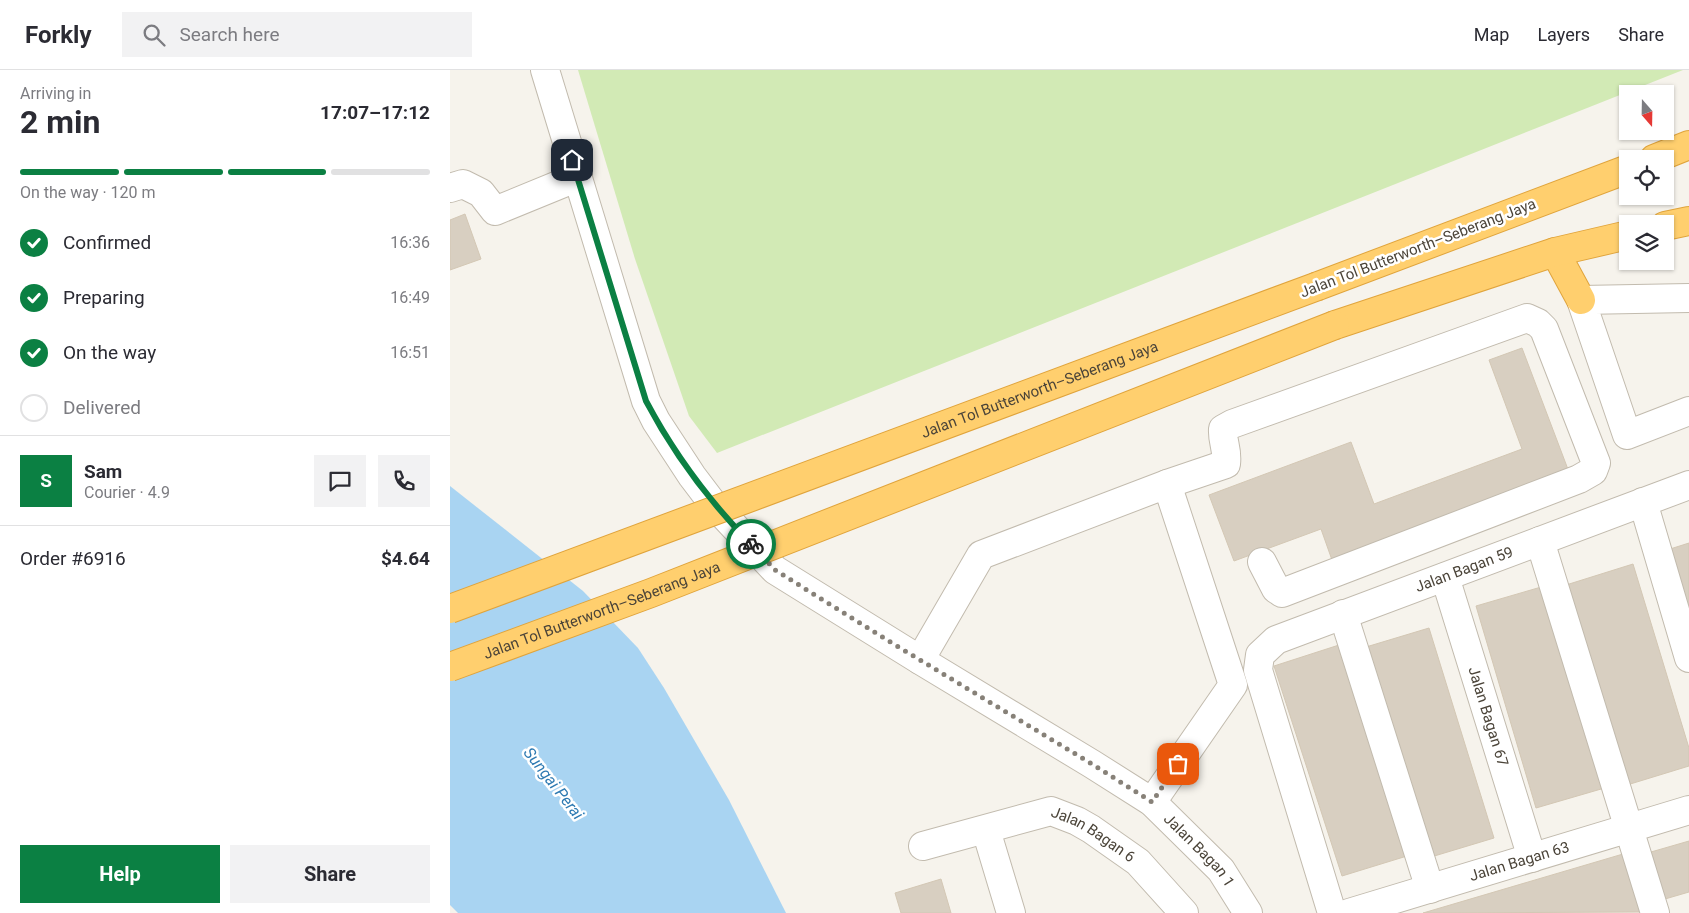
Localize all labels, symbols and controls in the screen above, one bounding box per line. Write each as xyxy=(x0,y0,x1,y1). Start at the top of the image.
search box xyxy=(122,12,472,57)
text: Forkly xyxy=(25,21,92,49)
icon: search xyxy=(140,21,168,49)
text: Search here xyxy=(180,23,279,46)
text: Map xyxy=(1474,24,1509,45)
text: Layers xyxy=(1537,24,1590,45)
text: Share xyxy=(1618,24,1664,45)
text: Arriving in xyxy=(20,84,91,103)
north arrow xyxy=(1619,85,1674,140)
map controls xyxy=(1619,85,1674,270)
text: 17:07–17:12 xyxy=(320,101,430,124)
text: 2 min xyxy=(20,103,100,141)
pin xyxy=(551,139,593,181)
icon: home xyxy=(558,146,586,174)
button: locate xyxy=(1619,150,1674,205)
text: On the way · 120 m xyxy=(20,183,156,202)
street label: Jalan Tol Butterworth–Seberang Jaya xyxy=(1298,195,1538,301)
button: layers xyxy=(1619,215,1674,270)
icon: check xyxy=(20,229,48,257)
text: Confirmed xyxy=(63,231,151,254)
text: 16:36 xyxy=(390,233,430,252)
icon: check xyxy=(20,284,48,312)
text: Preparing xyxy=(63,286,145,309)
text: 16:49 xyxy=(390,288,430,307)
street label: Jalan Tol Butterworth–Seberang Jaya xyxy=(919,337,1160,442)
icon: check xyxy=(20,339,48,367)
text: On the way xyxy=(63,341,156,364)
text: 16:51 xyxy=(390,343,430,362)
text: Delivered xyxy=(63,396,141,419)
button: chat xyxy=(314,455,366,507)
button: phone xyxy=(378,455,430,507)
text: Sam xyxy=(84,460,122,483)
text: S xyxy=(40,469,52,492)
text: Courier · 4.9 xyxy=(84,483,170,502)
courier xyxy=(726,519,776,569)
icon: bike xyxy=(737,530,765,558)
street label: Jalan Bagan 59 xyxy=(1413,543,1516,596)
text: Order #6916 xyxy=(20,547,126,570)
text: $4.64 xyxy=(381,547,430,570)
street label: Jalan Tol Butterworth–Seberang Jaya xyxy=(481,558,723,663)
street label: Jalan Bagan 67 xyxy=(1464,664,1512,768)
water label: Sungai Perai xyxy=(520,743,588,823)
pin xyxy=(1157,743,1199,785)
icon: bag xyxy=(1164,750,1192,778)
street label: Jalan Bagan 6 xyxy=(1049,803,1139,866)
street label: Jalan Bagan 1 xyxy=(1160,810,1238,890)
street label: Jalan Bagan 63 xyxy=(1467,838,1571,885)
button: Help xyxy=(20,845,220,903)
button: Share xyxy=(230,845,430,903)

